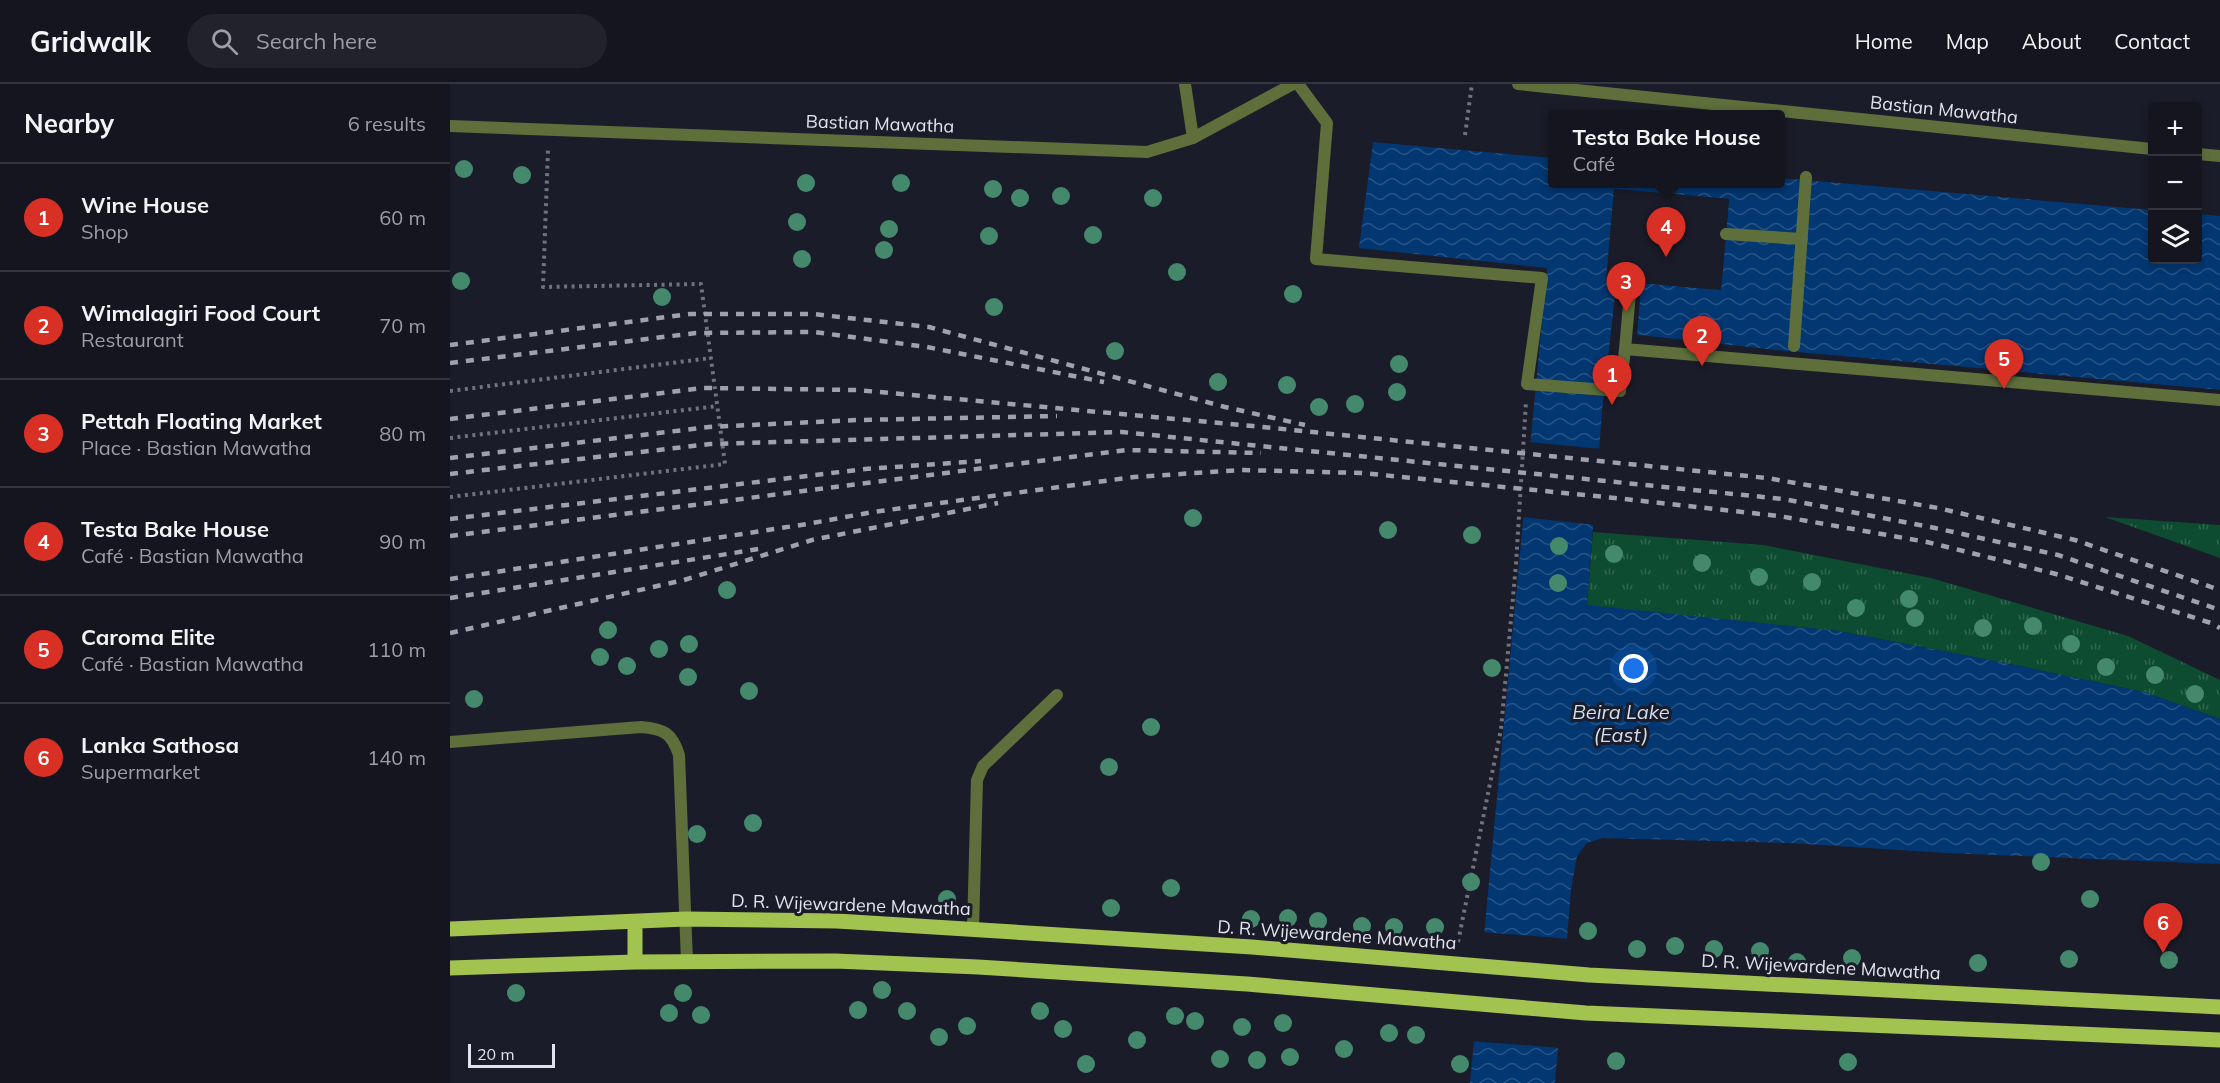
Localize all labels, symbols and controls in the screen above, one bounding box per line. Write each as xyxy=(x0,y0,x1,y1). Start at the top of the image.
search box xyxy=(187,14,607,68)
text: Gridwalk xyxy=(30,24,151,59)
icon: search xyxy=(208,25,241,58)
text: Search here xyxy=(256,27,377,55)
text: Home xyxy=(1855,28,1913,54)
text: Map xyxy=(1946,28,1989,54)
text: About xyxy=(2022,28,2081,54)
text: Contact xyxy=(2114,28,2190,54)
street label: Bastian Mawatha xyxy=(1869,90,2019,129)
map controls xyxy=(2148,102,2202,264)
button: + xyxy=(2148,102,2202,156)
text: Nearby xyxy=(24,107,114,140)
street label: Bastian Mawatha xyxy=(805,109,955,138)
popup xyxy=(1548,110,1785,188)
text: 6 results xyxy=(348,111,426,136)
text: Testa Bake House xyxy=(1573,123,1760,151)
text: Café xyxy=(1573,151,1615,176)
button: − xyxy=(2148,156,2202,210)
text: Wine House xyxy=(81,191,209,219)
text: 1 xyxy=(38,205,50,230)
text: 60 m xyxy=(379,205,426,230)
pin: 4 xyxy=(1646,208,1686,257)
button: layers xyxy=(2148,210,2202,264)
text: Shop xyxy=(81,219,129,244)
pin: 3 xyxy=(1606,262,1646,312)
text: Wimalagiri Food Court xyxy=(81,299,320,327)
text: 2 xyxy=(38,313,50,338)
text: 70 m xyxy=(379,313,426,338)
pin: 2 xyxy=(1682,316,1722,366)
text: Restaurant xyxy=(81,327,184,352)
pin: 5 xyxy=(1984,340,2024,389)
pin: 1 xyxy=(1592,356,1632,405)
text: Pettah Floating Market xyxy=(81,407,322,435)
text: 3 xyxy=(38,421,50,446)
text: 80 m xyxy=(379,421,426,446)
text: Place · Bastian Mawatha xyxy=(81,435,312,460)
text: Testa Bake House xyxy=(81,515,269,543)
text: 4 xyxy=(38,529,50,554)
text: 90 m xyxy=(379,529,426,554)
text: Café · Bastian Mawatha xyxy=(81,543,304,568)
text: Caroma Elite xyxy=(81,623,215,651)
text: 5 xyxy=(38,637,50,662)
text: 110 m xyxy=(367,637,426,662)
text: Café · Bastian Mawatha xyxy=(81,651,304,676)
your location xyxy=(1619,654,1648,683)
water label: Beira Lake (East) xyxy=(1572,699,1670,747)
text: Lanka Sathosa xyxy=(81,731,239,759)
text: 6 xyxy=(38,745,50,770)
text: 140 m xyxy=(367,745,426,770)
text: Supermarket xyxy=(81,759,200,784)
street label: D. R. Wijewardene Mawatha xyxy=(731,889,971,920)
pin: 6 xyxy=(2144,904,2182,953)
street label: D. R. Wijewardene Mawatha xyxy=(1217,915,1457,954)
street label: D. R. Wijewardene Mawatha xyxy=(1701,949,1941,984)
scale bar xyxy=(468,1041,555,1068)
text: 20 m xyxy=(477,1044,514,1064)

